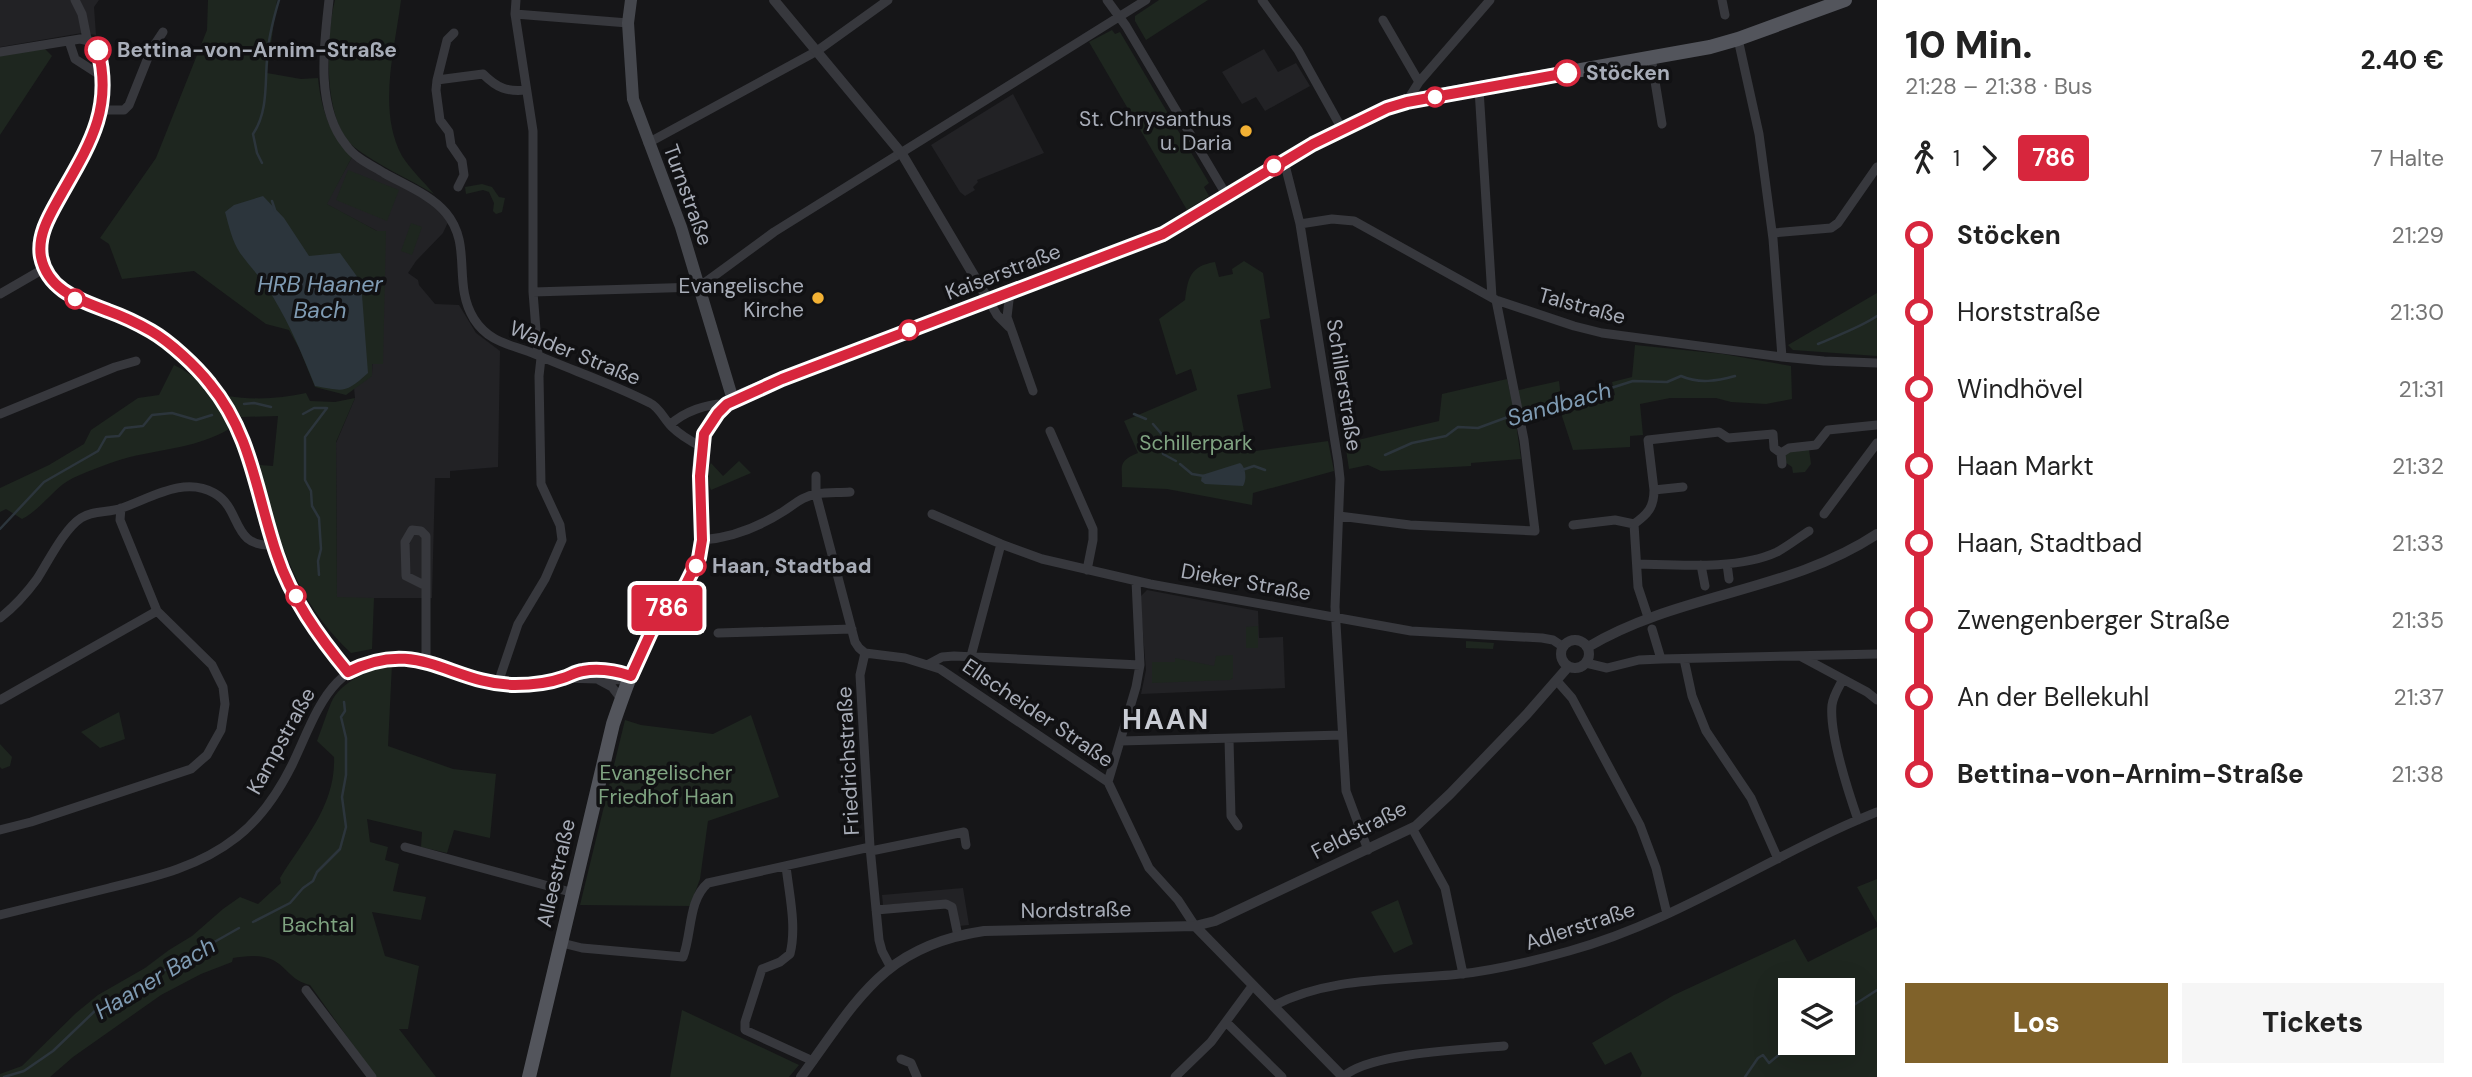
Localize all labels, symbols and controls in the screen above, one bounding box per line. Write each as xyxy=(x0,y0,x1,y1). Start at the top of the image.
text: 10 Min. xyxy=(1905,20,2032,70)
place label: Bettina-von-Arnim-Straße xyxy=(117,36,397,64)
marker: Bettina-von-Arnim-Straße xyxy=(85,37,111,63)
text: 2.40 € xyxy=(2361,43,2444,77)
place label: Stöcken xyxy=(1586,59,1670,87)
marker: Stöcken xyxy=(1554,60,1580,86)
text: 21:28 – 21:38 · Bus xyxy=(1905,71,2093,101)
unlabelled marker xyxy=(1425,87,1445,107)
place label: St. Chrysanthus u. Daria xyxy=(1079,105,1232,157)
marker: St. Chrysanthus u. Daria xyxy=(1238,123,1254,139)
icon: walk xyxy=(1905,139,1943,177)
icon: forward xyxy=(1970,139,2008,177)
street label: Turnstraße xyxy=(657,141,719,249)
text: 786 xyxy=(2032,142,2075,173)
text: 1 xyxy=(1953,143,1960,173)
text: 7 Halte xyxy=(2371,143,2444,173)
unlabelled marker xyxy=(1264,156,1284,176)
text: Stöcken xyxy=(1957,218,2061,252)
text: 21:29 xyxy=(2391,220,2444,250)
street label: Kaiserstraße xyxy=(941,237,1065,307)
water label: HRB Haaner Bach xyxy=(257,269,384,325)
place label: Evangelische Kirche xyxy=(679,272,804,324)
street label: Talstraße xyxy=(1535,281,1629,331)
unlabelled marker xyxy=(65,289,85,309)
marker: Evangelische Kirche xyxy=(810,290,826,306)
text: Horststraße xyxy=(1957,295,2100,329)
text: 21:30 xyxy=(2390,297,2444,327)
street label: Walder Straße xyxy=(505,314,645,392)
street label: Schillerstraße xyxy=(1320,317,1368,453)
unlabelled marker xyxy=(899,320,919,340)
text: Windhövel xyxy=(1957,372,2083,406)
text: 21:31 xyxy=(2399,374,2444,404)
water label: Sandbach xyxy=(1503,375,1615,433)
park label: Schillerpark xyxy=(1139,429,1253,457)
text: Haan Markt xyxy=(1957,449,2094,483)
text: 21:32 xyxy=(2392,451,2444,481)
text: Haan, Stadtbad xyxy=(1957,526,2142,560)
text: 21:33 xyxy=(2392,528,2444,558)
place label: Haan, Stadtbad xyxy=(712,552,871,580)
marker: Haan, Stadtbad xyxy=(686,556,706,576)
street label: Dieker Straße xyxy=(1179,557,1313,607)
line badge: 786 xyxy=(627,585,707,631)
unlabelled marker xyxy=(286,586,306,606)
text: 786 xyxy=(645,592,689,623)
text: Zwengenberger Straße xyxy=(1957,603,2230,637)
text: 21:35 xyxy=(2391,605,2444,635)
street label: Ellscheider Straße xyxy=(957,652,1119,774)
text: An der Bellekuhl xyxy=(1957,680,2149,714)
text: 21:37 xyxy=(2393,682,2444,712)
street label: Kampstraße xyxy=(240,683,322,799)
street label: Friedrichstraße xyxy=(830,686,866,836)
district label: HAAN xyxy=(1122,701,1210,738)
text: Bettina-von-Arnim-Straße xyxy=(1957,757,2304,791)
park label: Evangelischer Friedhof Haan xyxy=(598,759,734,811)
text: 21:38 xyxy=(2391,759,2444,789)
street label: Feldstraße xyxy=(1306,794,1412,866)
street label: Alleestraße xyxy=(530,816,582,930)
street label: Nordstraße xyxy=(1020,895,1132,925)
street label: Adlerstraße xyxy=(1521,895,1639,957)
park label: Bachtal xyxy=(282,911,354,939)
water label: Haaner Bach xyxy=(89,930,221,1026)
map controls xyxy=(1778,978,1855,1055)
button: layers xyxy=(1778,978,1855,1055)
button: Los xyxy=(1905,983,2168,1063)
button: Tickets xyxy=(2182,983,2444,1063)

